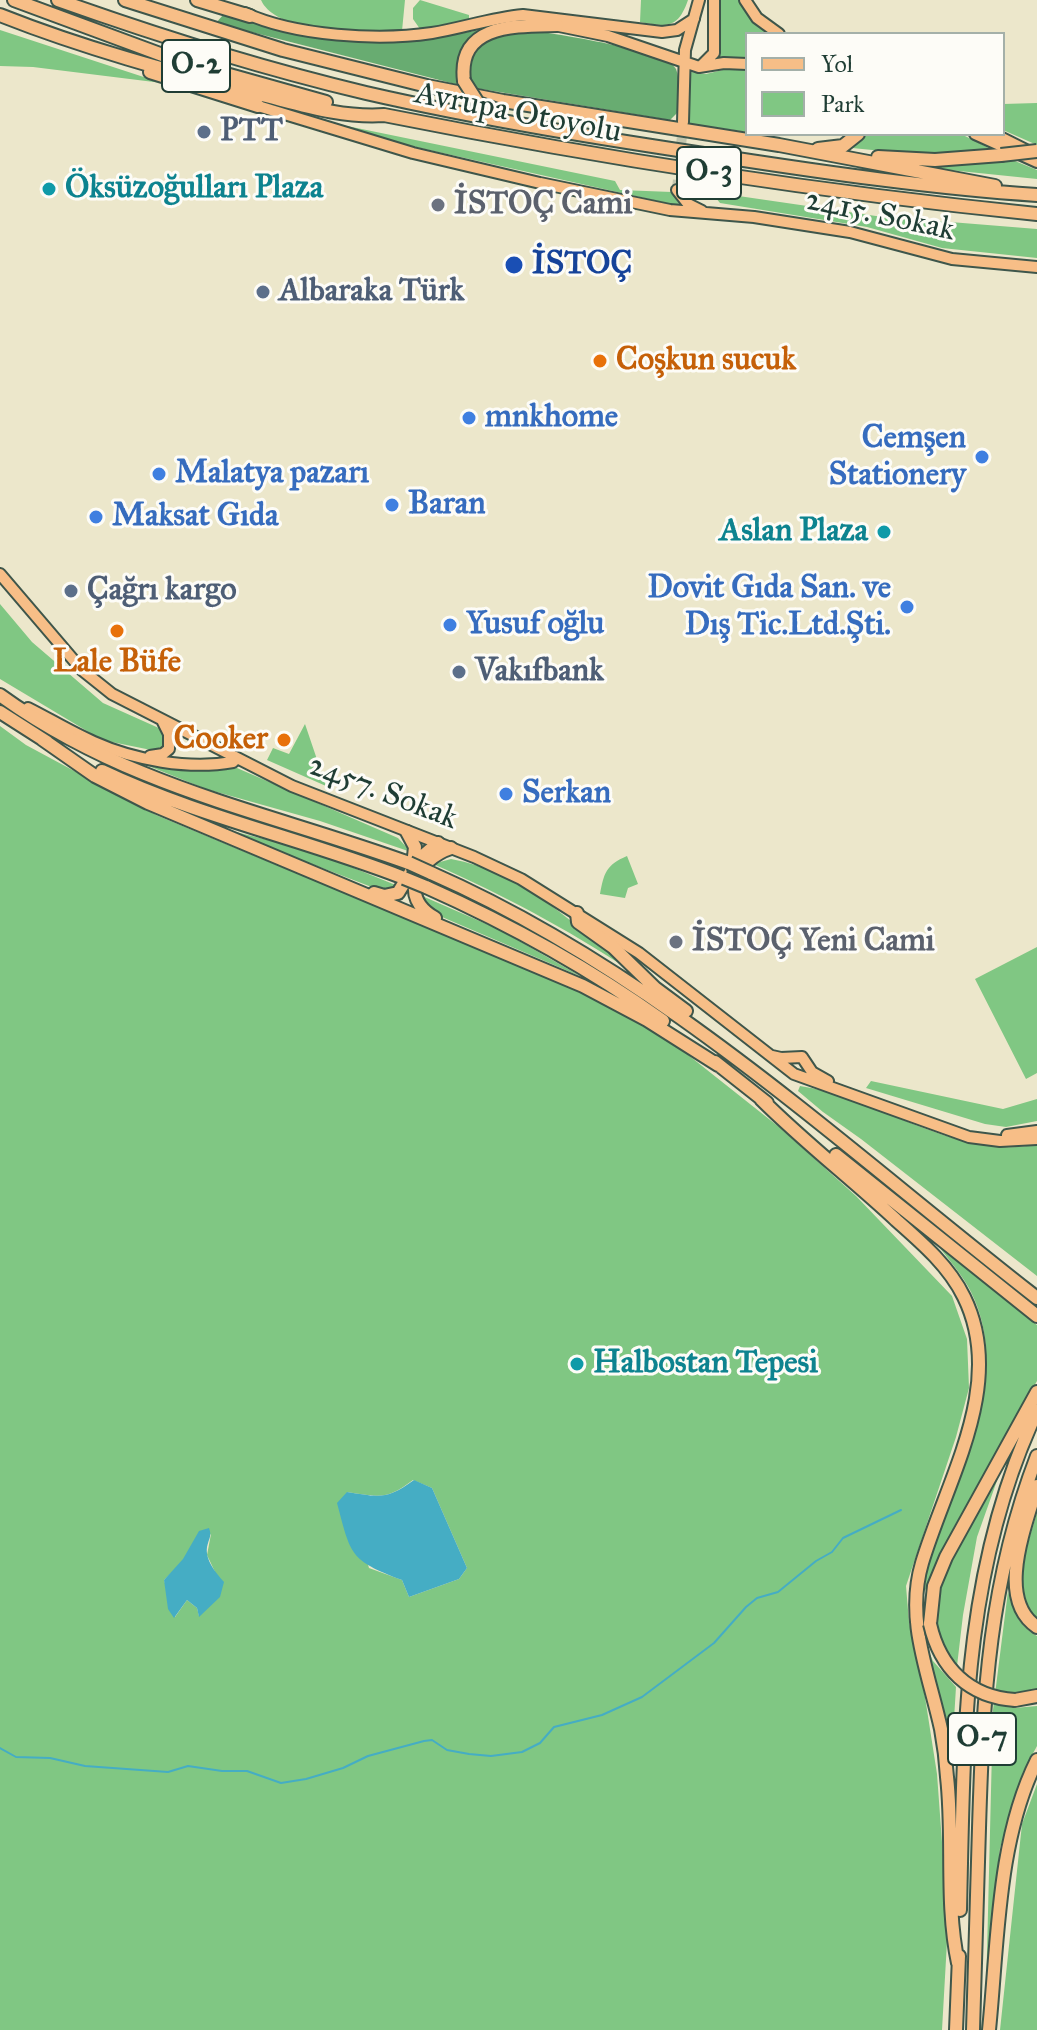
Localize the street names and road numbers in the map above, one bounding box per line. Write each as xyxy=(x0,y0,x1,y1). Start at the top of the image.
road number: O-2 xyxy=(162,40,230,92)
street label: Avrupa Otoyolu xyxy=(411,75,625,153)
road number: O-3 xyxy=(677,147,741,199)
street label: 2415. Sokak xyxy=(802,181,958,251)
street label: 2457. Sokak xyxy=(303,747,463,839)
road number: O-7 xyxy=(948,1713,1016,1765)

